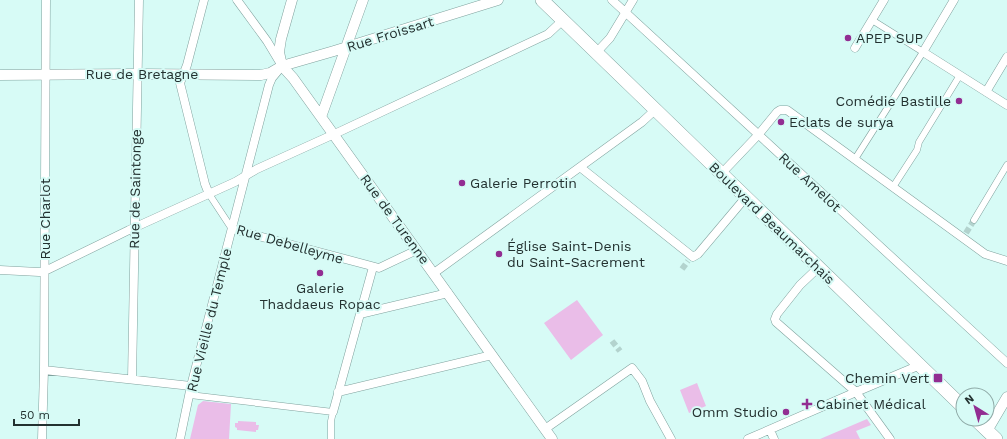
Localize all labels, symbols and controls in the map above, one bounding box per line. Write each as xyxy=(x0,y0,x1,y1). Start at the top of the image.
street label: Rue Froissart xyxy=(345,13,436,55)
place label: APEP SUP xyxy=(856,30,923,46)
marker: APEP SUP xyxy=(843,33,853,43)
street label: Rue de Bretagne xyxy=(86,66,198,82)
place label: Comédie Bastille xyxy=(836,93,951,109)
marker: Comédie Bastille xyxy=(954,96,964,106)
place label: Eclats de surya xyxy=(789,114,894,130)
marker: Eclats de surya xyxy=(776,117,786,127)
street label: Rue de Saintonge xyxy=(126,129,144,249)
street label: Rue Amelot xyxy=(776,149,845,215)
street label: Boulevard Beaumarchais xyxy=(706,159,838,287)
street label: Rue de Turenne xyxy=(357,171,433,267)
place label: Galerie Perrotin xyxy=(470,175,577,191)
street label: Rue Charlot xyxy=(37,178,53,259)
marker: Galerie Perrotin xyxy=(457,178,467,188)
street label: Rue Debelleyme xyxy=(235,221,345,267)
place label: Église Saint-Denis du Saint-Sacrement xyxy=(507,238,645,270)
street label: Rue Vieille du Temple xyxy=(183,247,235,393)
marker: Église Saint-Denis du Saint-Sacrement xyxy=(494,249,504,259)
marker: Galerie Thaddaeus Ropac xyxy=(315,268,325,278)
place label: Galerie Thaddaeus Ropac xyxy=(259,280,381,312)
place label: Chemin Vert xyxy=(845,370,929,386)
marker: Chemin Vert xyxy=(932,372,944,384)
north arrow xyxy=(955,387,995,427)
text: N xyxy=(962,392,976,407)
place label: Cabinet Médical xyxy=(816,396,926,412)
marker: Cabinet Médical xyxy=(801,398,813,410)
scale bar xyxy=(14,401,79,427)
place label: Omm Studio xyxy=(692,404,778,420)
marker: Omm Studio xyxy=(781,407,791,417)
text: 50 m xyxy=(20,408,50,422)

